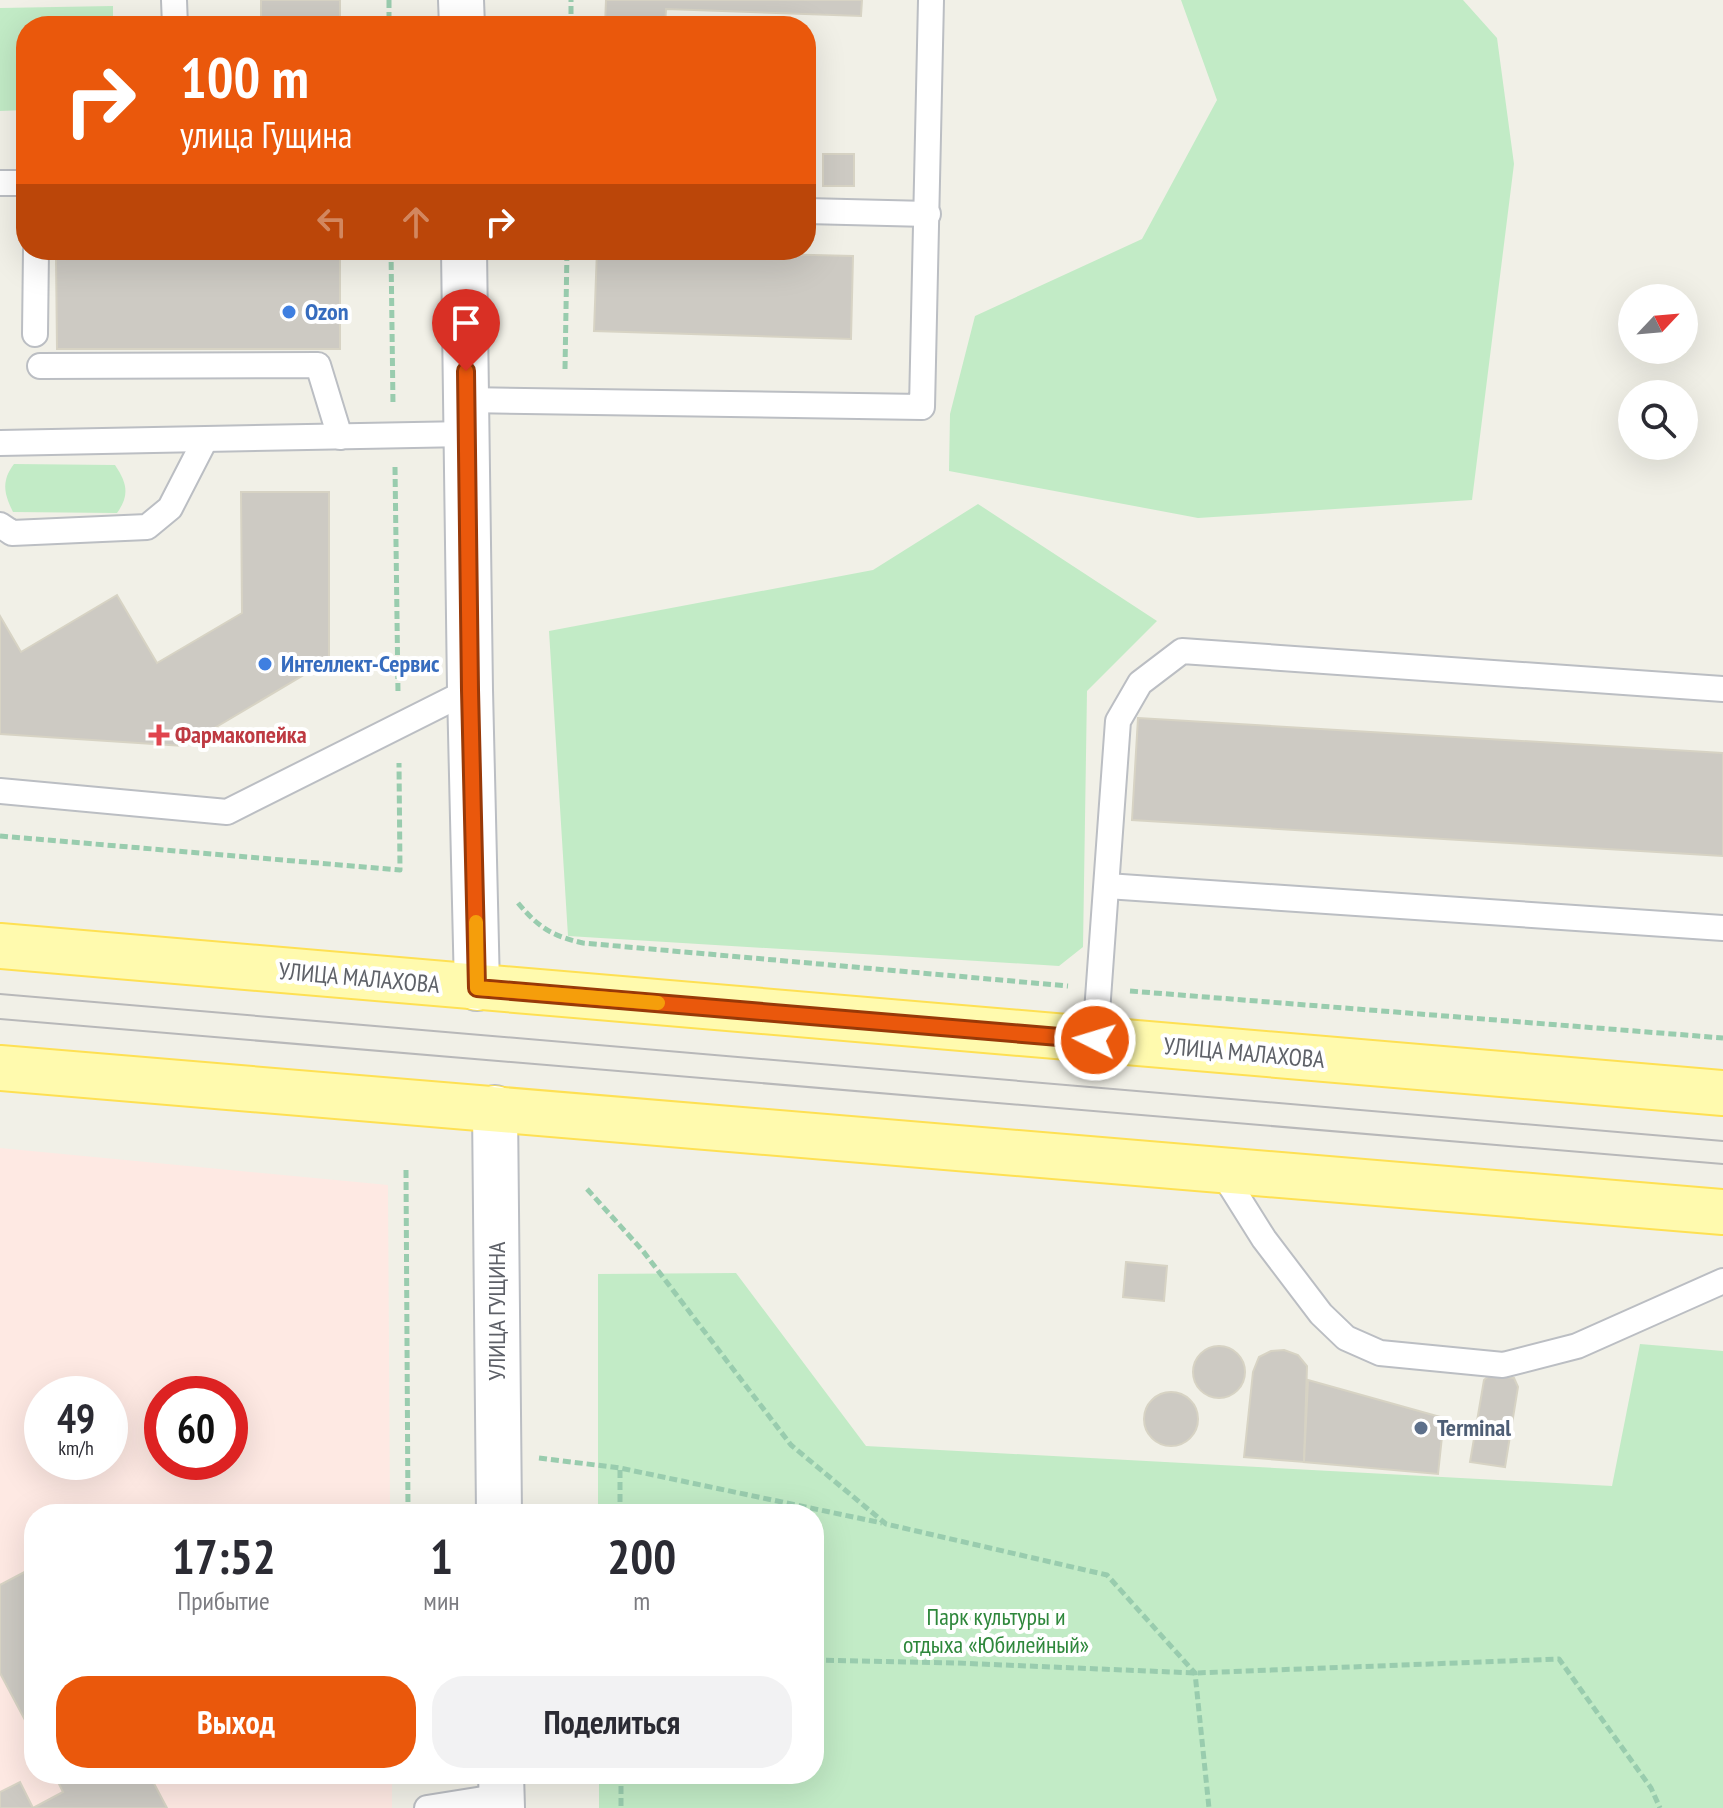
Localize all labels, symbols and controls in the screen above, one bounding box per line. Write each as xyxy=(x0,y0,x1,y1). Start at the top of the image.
text: 100 m xyxy=(180,41,309,113)
icon: right xyxy=(48,48,152,152)
text: улица Гущина xyxy=(180,111,352,158)
icon: left xyxy=(310,200,354,244)
icon: ahead xyxy=(394,200,438,244)
icon: right xyxy=(478,200,522,244)
north arrow xyxy=(1618,284,1698,364)
map controls xyxy=(1618,284,1698,460)
pin xyxy=(432,289,500,371)
place label: Ozon xyxy=(305,296,348,327)
icon: arrive xyxy=(444,301,488,345)
marker: Ozon xyxy=(280,303,298,321)
button: search xyxy=(1618,380,1698,460)
place label: Интеллект-Сервис xyxy=(281,648,440,679)
marker: Интеллект-Сервис xyxy=(256,655,274,673)
place label: Фармакопейка xyxy=(175,719,307,750)
marker: Фармакопейка xyxy=(150,726,168,744)
street label: УЛИЦА МАЛАХОВА xyxy=(277,955,441,1000)
position arrow xyxy=(1053,998,1137,1082)
street label: УЛИЦА МАЛАХОВА xyxy=(1162,1030,1326,1075)
street label: УЛИЦА ГУЩИНА xyxy=(481,1241,512,1380)
speed limit sign: 60 xyxy=(144,1376,248,1480)
text: 49 xyxy=(57,1392,95,1444)
place label: Terminal xyxy=(1437,1412,1511,1443)
marker: Terminal xyxy=(1412,1419,1430,1437)
text: km/h xyxy=(58,1435,94,1461)
text: 17:52 xyxy=(172,1525,276,1587)
text: 1 xyxy=(430,1525,453,1587)
text: 200 xyxy=(607,1525,676,1587)
text: Прибытие xyxy=(178,1584,270,1617)
text: мин xyxy=(423,1584,460,1617)
text: m xyxy=(633,1584,650,1617)
park label: Парк культуры и отдыха «Юбилейный» xyxy=(903,1601,1089,1660)
button: Выход xyxy=(56,1676,416,1768)
button: Поделиться xyxy=(432,1676,792,1768)

